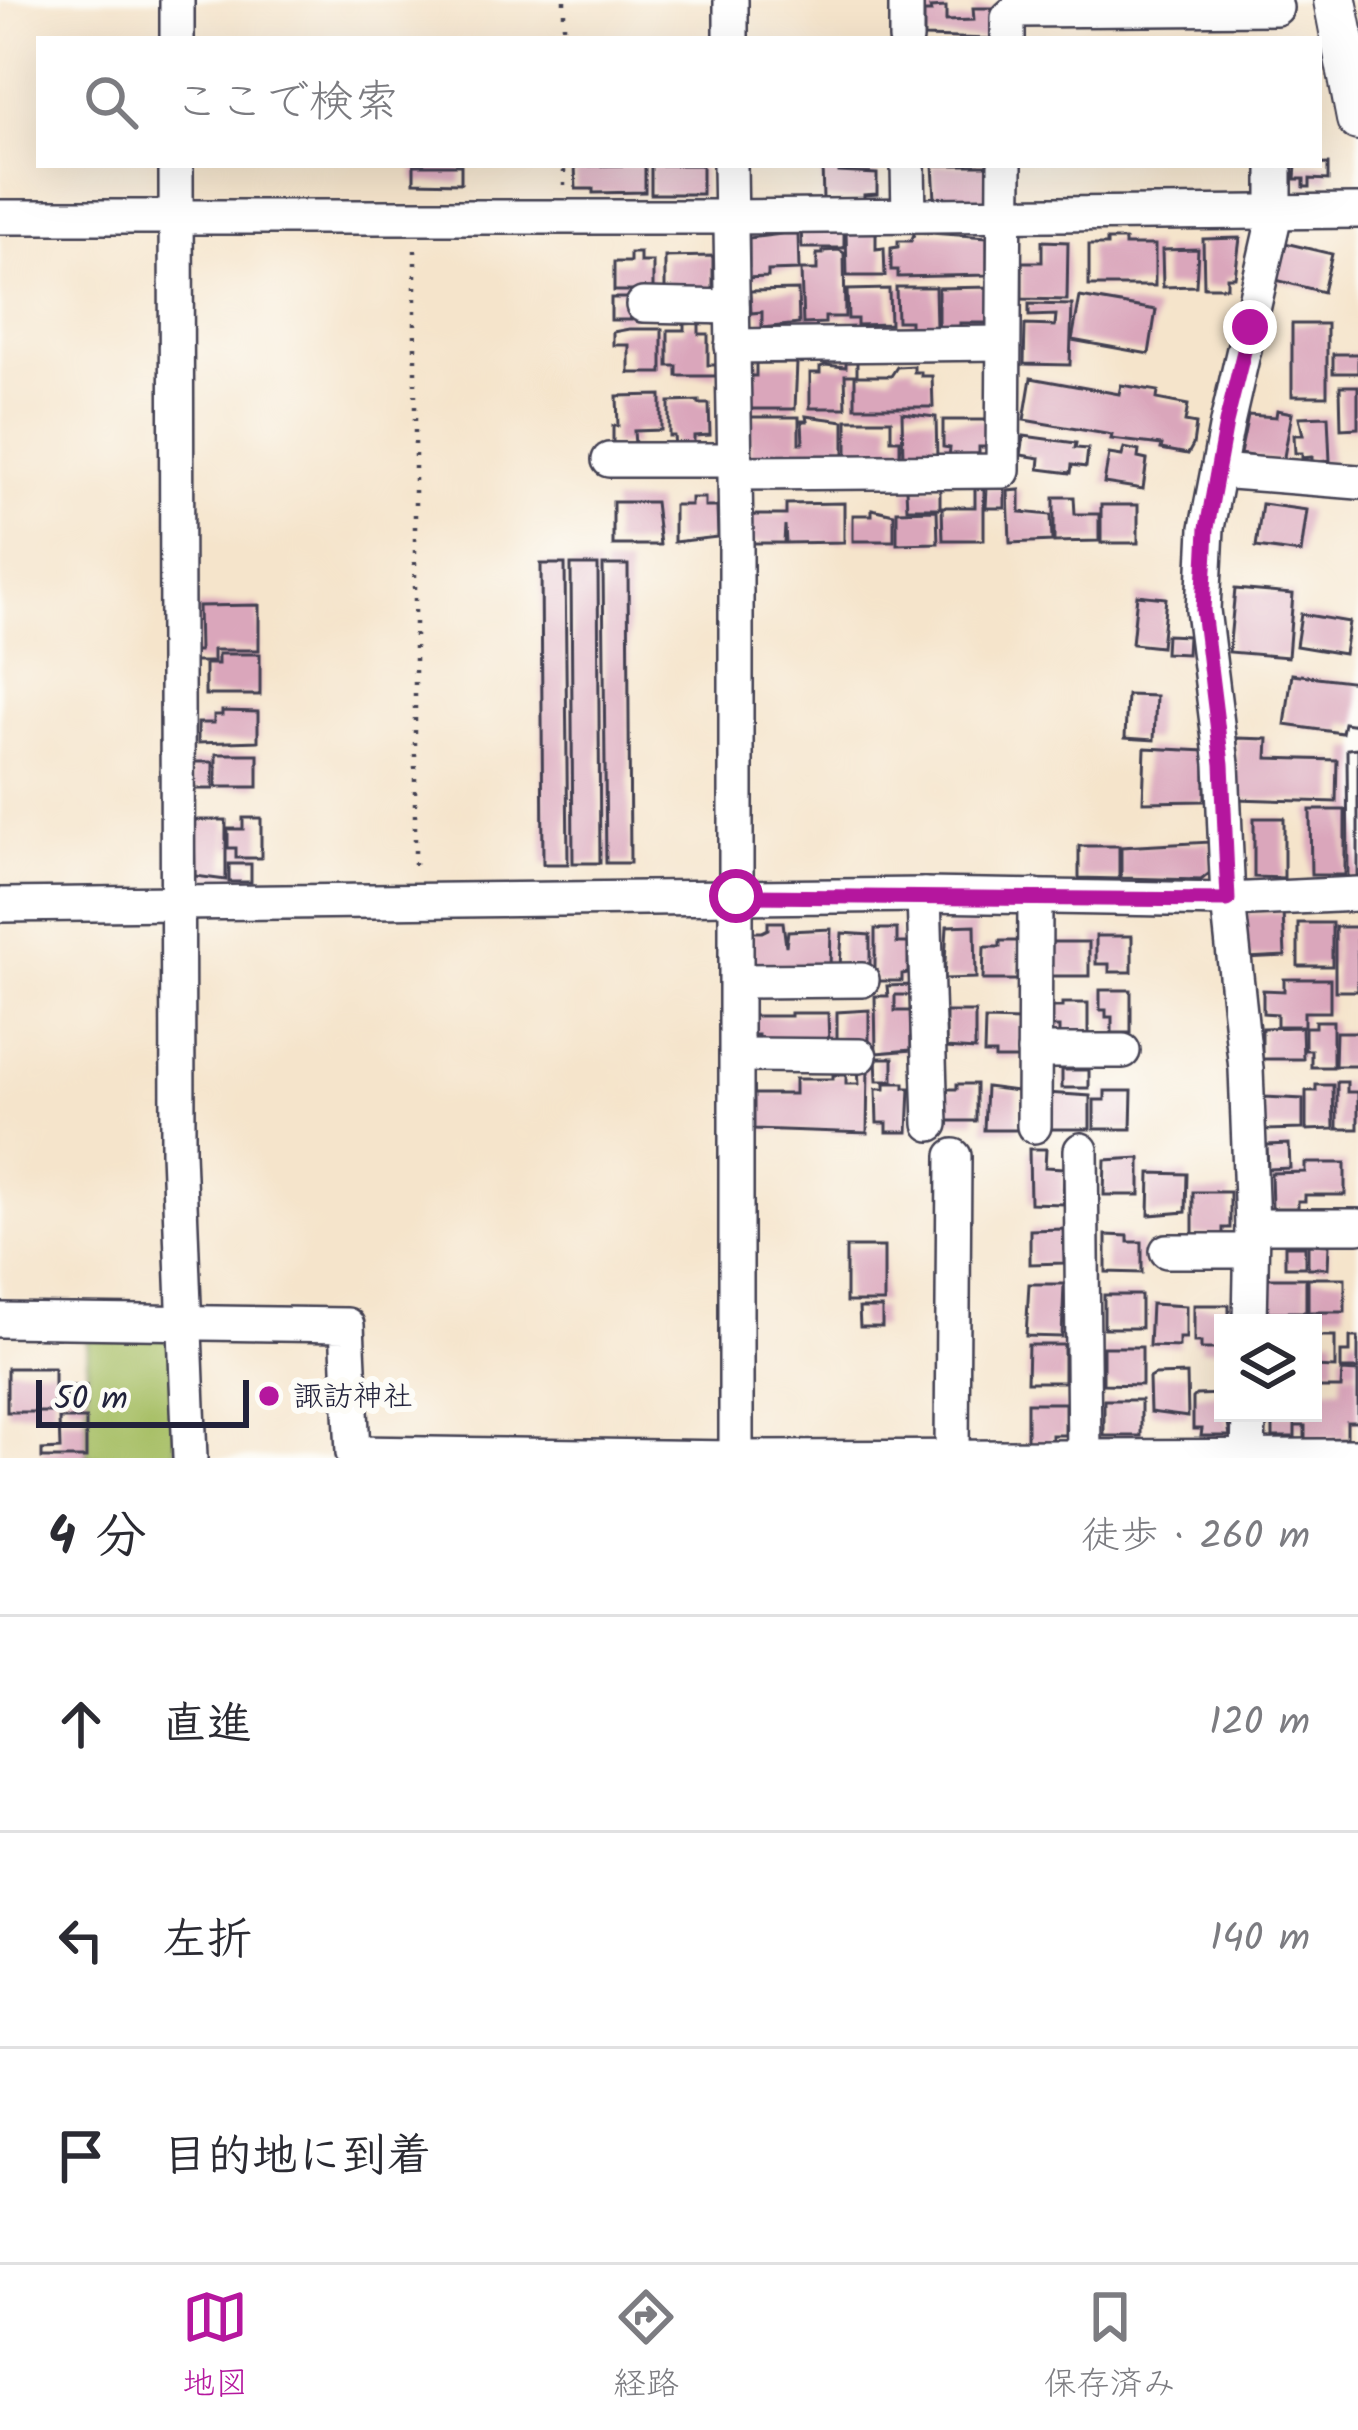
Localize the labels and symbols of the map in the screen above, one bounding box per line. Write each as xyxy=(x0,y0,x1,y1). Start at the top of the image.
route end xyxy=(1223,300,1277,354)
route start xyxy=(709,869,763,923)
scale bar xyxy=(36,1374,249,1427)
place label: 諏訪神社 xyxy=(293,1374,413,1422)
marker: 諏訪神社 xyxy=(256,1383,282,1409)

